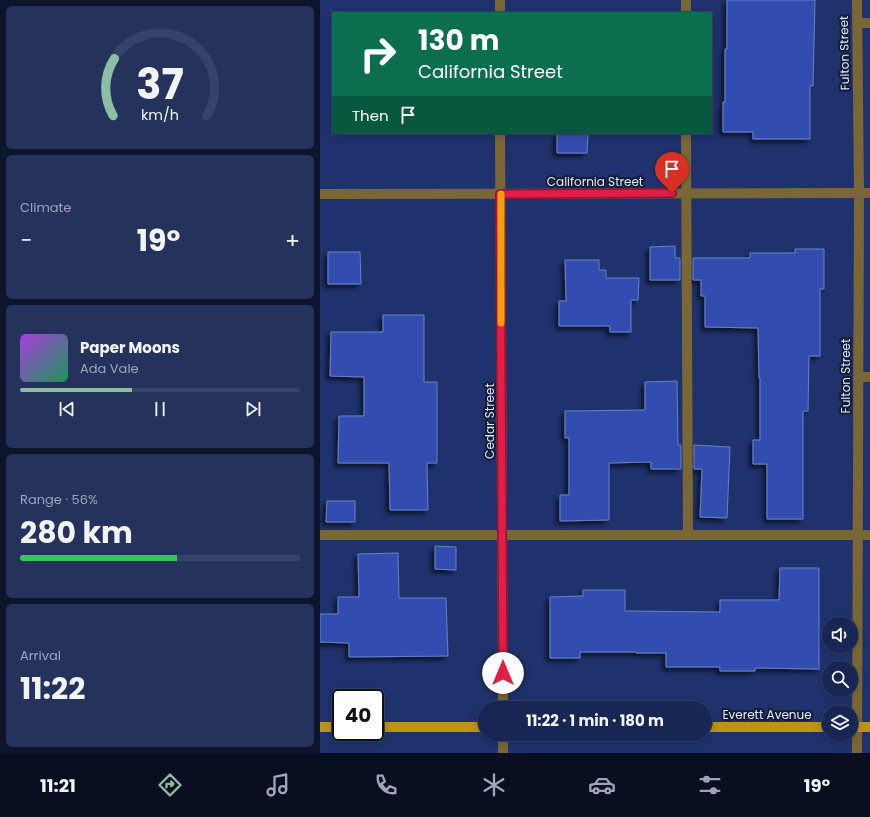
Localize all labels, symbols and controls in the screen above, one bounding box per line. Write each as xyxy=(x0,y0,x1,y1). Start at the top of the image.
street label: Fulton Street xyxy=(835,15,853,91)
text: 130 m xyxy=(418,21,499,60)
icon: right xyxy=(352,28,404,80)
text: 37 xyxy=(136,55,184,114)
text: California Street xyxy=(418,59,563,84)
text: km/h xyxy=(141,104,179,124)
icon: arrive xyxy=(397,104,419,126)
text: Then xyxy=(352,105,389,126)
pin xyxy=(655,152,689,193)
icon: arrive xyxy=(661,158,683,180)
street label: California Street xyxy=(547,173,643,190)
text: Climate xyxy=(20,198,71,217)
text: 19° xyxy=(137,219,180,262)
text: − xyxy=(20,225,32,256)
text: + xyxy=(285,225,300,256)
text: Paper Moons xyxy=(80,337,180,358)
street label: Fulton Street xyxy=(837,339,854,413)
text: Ada Vale xyxy=(80,359,139,378)
street label: Cedar Street xyxy=(481,383,498,459)
icon: previous xyxy=(56,398,78,420)
icon: pause xyxy=(149,398,171,420)
icon: next xyxy=(242,398,264,420)
text: Range · 56% xyxy=(20,490,98,509)
text: 280 km xyxy=(20,511,133,554)
map controls xyxy=(822,617,858,741)
button: sound xyxy=(822,617,858,653)
text: Arrival xyxy=(20,646,61,665)
position arrow xyxy=(482,652,524,694)
button: search xyxy=(822,661,858,697)
text: 11:22 xyxy=(20,667,85,710)
speed limit sign: 40 xyxy=(332,689,384,741)
button: layers xyxy=(822,705,858,741)
street label: Everett Avenue xyxy=(722,706,812,723)
text: 11:22 · 1 min · 180 m xyxy=(526,710,664,731)
icon: directions xyxy=(156,771,184,799)
icon: music xyxy=(264,771,292,799)
icon: phone xyxy=(372,771,400,799)
icon: climate xyxy=(480,771,508,799)
icon: car xyxy=(588,771,616,799)
icon: filters xyxy=(696,771,724,799)
text: 11:21 xyxy=(40,773,76,798)
text: 19° xyxy=(804,773,830,798)

